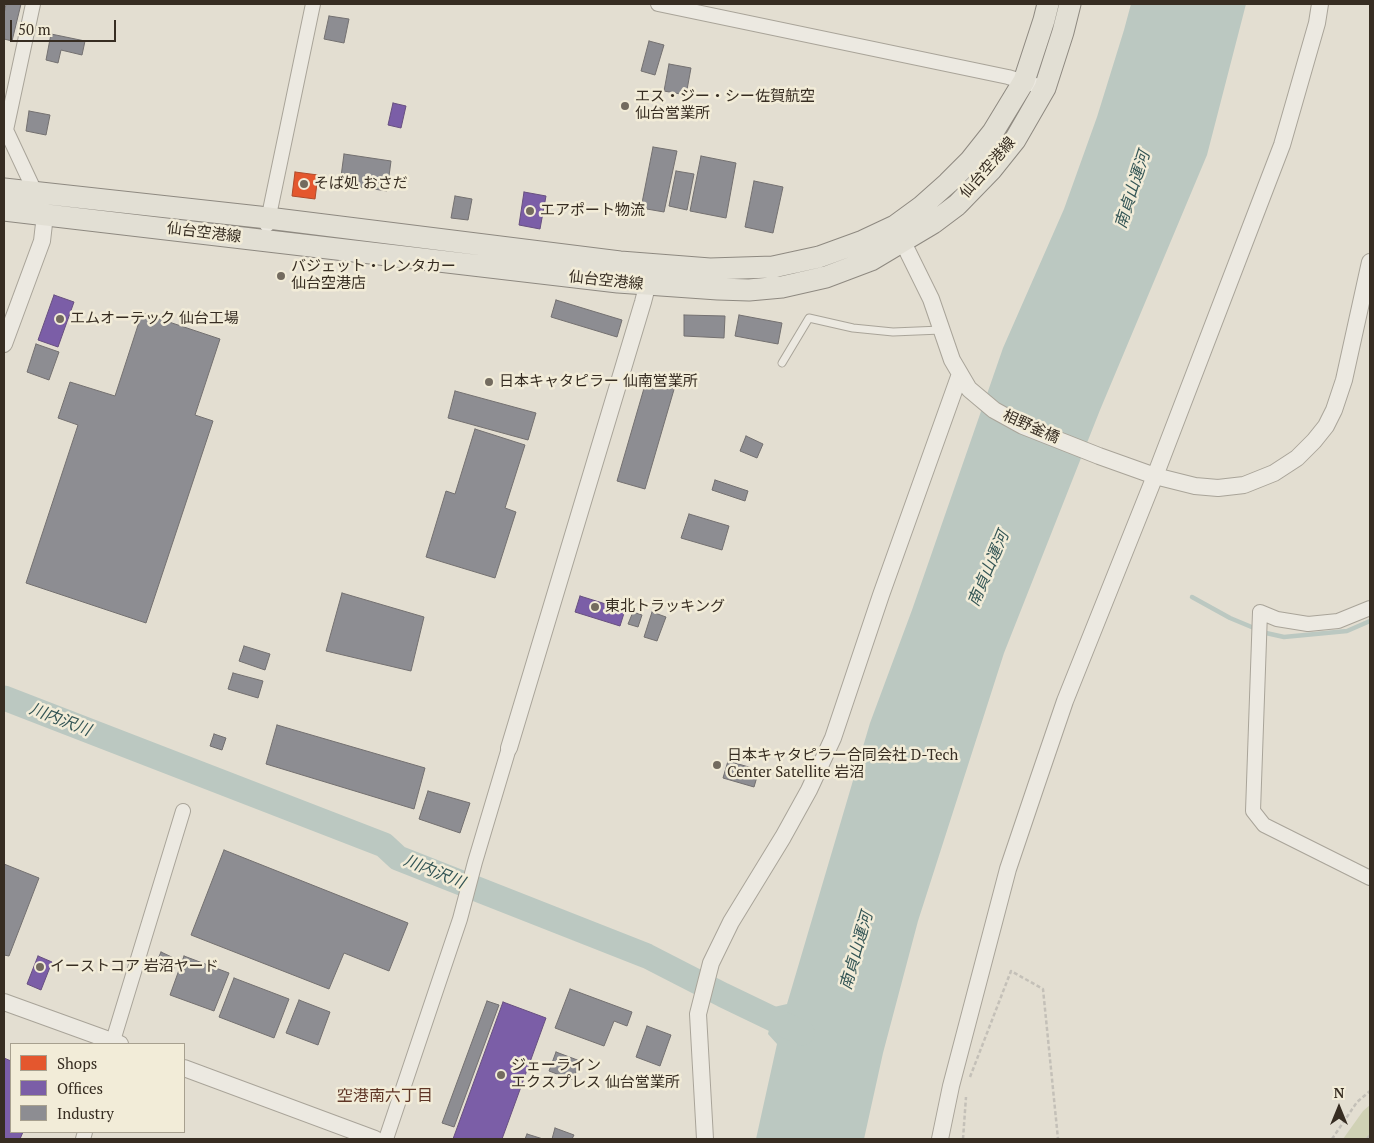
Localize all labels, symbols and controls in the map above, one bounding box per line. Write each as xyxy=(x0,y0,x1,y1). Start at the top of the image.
scale bar xyxy=(12,10,119,42)
text: 50 m xyxy=(18,19,51,39)
place label: エス・ジー・シー佐賀航空 仙台営業所 xyxy=(635,88,815,123)
marker: エス・ジー・シー佐賀航空 仙台営業所 xyxy=(619,100,631,112)
street label: 仙台空港線 xyxy=(957,134,1019,202)
water label: 南貞山運河 xyxy=(1112,149,1154,231)
place label: そば処 おさだ xyxy=(314,175,408,193)
marker: そば処 おさだ xyxy=(298,178,310,190)
place label: エアポート物流 xyxy=(540,202,645,220)
marker: エアポート物流 xyxy=(524,205,536,217)
street label: 仙台空港線 xyxy=(166,219,242,247)
place label: バジェット・レンタカー 仙台空港店 xyxy=(291,258,456,293)
street label: 仙台空港線 xyxy=(568,268,644,294)
marker: バジェット・レンタカー 仙台空港店 xyxy=(275,270,287,282)
place label: エムオーテック 仙台工場 xyxy=(70,310,239,328)
marker: エムオーテック 仙台工場 xyxy=(54,313,66,325)
place label: 日本キャタピラー 仙南営業所 xyxy=(499,373,698,391)
marker: 日本キャタピラー 仙南営業所 xyxy=(483,376,495,388)
street label: 相野釜橋 xyxy=(1000,407,1062,447)
water label: 南貞山運河 xyxy=(965,528,1013,610)
place label: 東北トラッキング xyxy=(605,598,725,616)
marker: 東北トラッキング xyxy=(589,601,601,613)
water label: 川内沢川 xyxy=(27,700,93,740)
place label: 日本キャタピラー合同会社 D-Tech Center Satellite 岩沼 xyxy=(727,747,958,782)
marker: 日本キャタピラー合同会社 D-Tech Center Satellite 岩沼 xyxy=(711,759,723,771)
water label: 川内沢川 xyxy=(401,851,467,893)
water label: 南貞山運河 xyxy=(837,910,877,992)
place label: イーストコア 岩沼ヤード xyxy=(50,958,219,976)
marker: イーストコア 岩沼ヤード xyxy=(34,961,46,973)
legend xyxy=(10,1043,185,1133)
text: Shops xyxy=(57,1053,97,1073)
place label: ジェーライン エクスプレス 仙台営業所 xyxy=(511,1057,680,1092)
marker: ジェーライン エクスプレス 仙台営業所 xyxy=(495,1069,507,1081)
text: Offices xyxy=(57,1078,103,1098)
north arrow xyxy=(1314,1083,1364,1133)
text: N xyxy=(1334,1083,1344,1102)
district label: 空港南六丁目 xyxy=(337,1086,433,1106)
text: Industry xyxy=(57,1103,114,1123)

